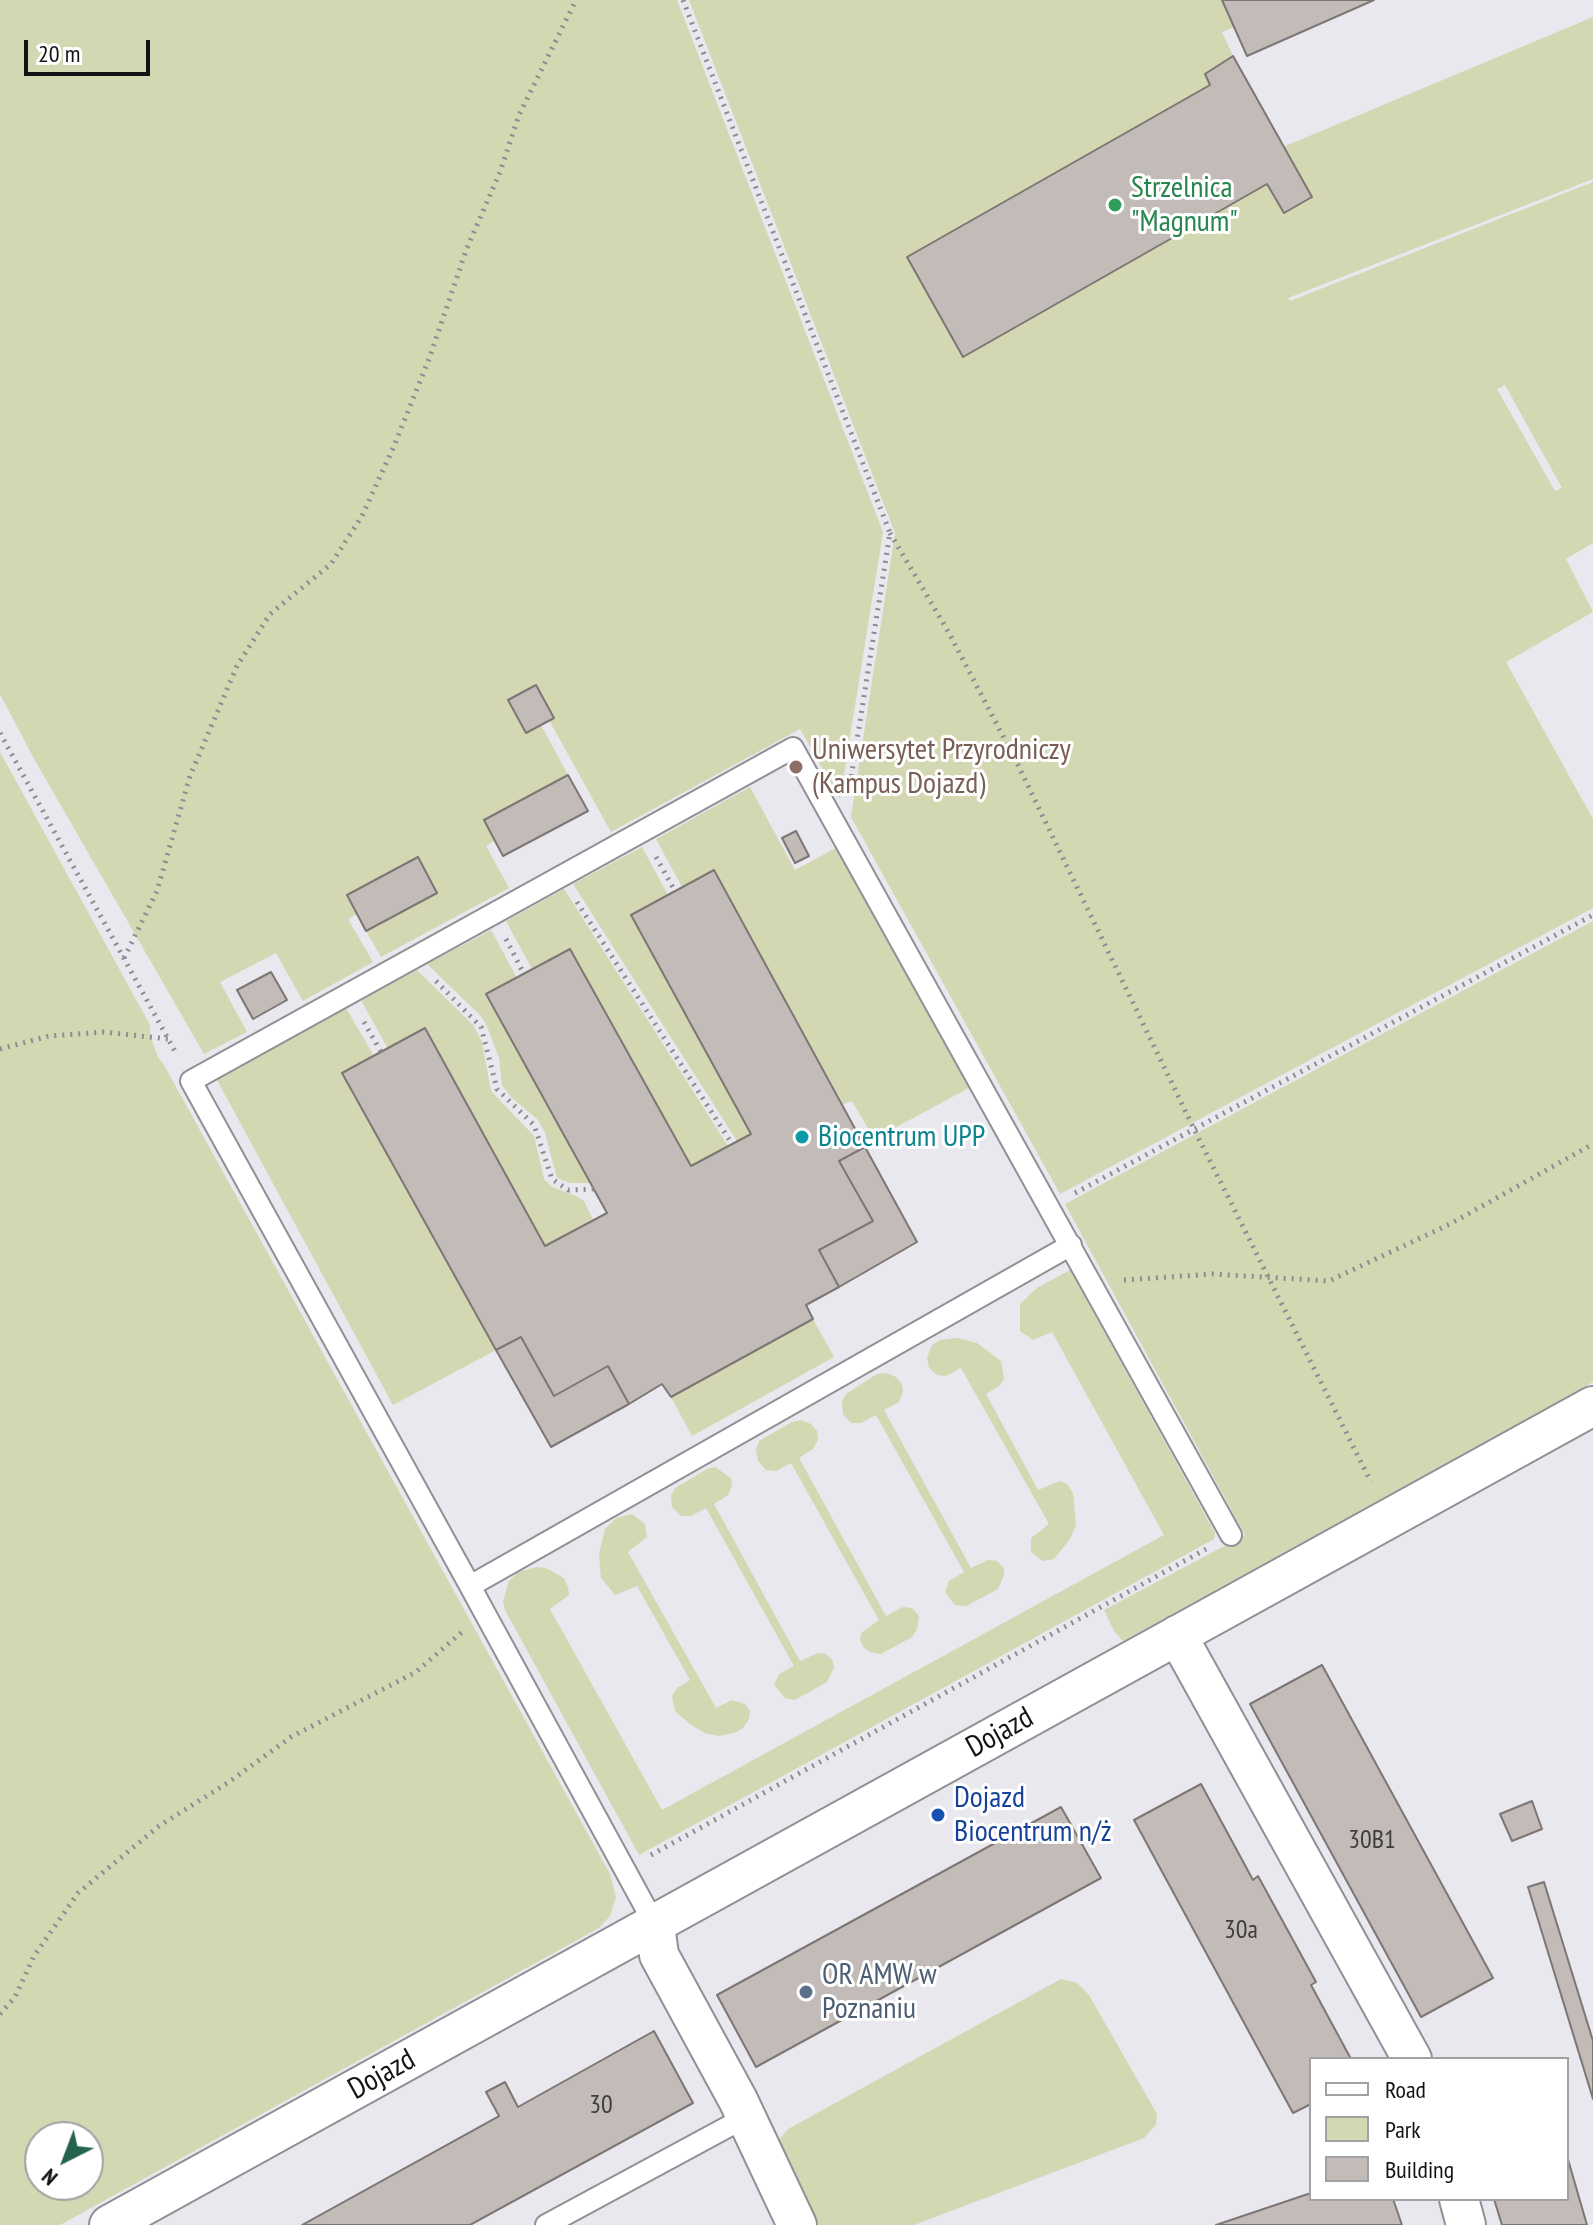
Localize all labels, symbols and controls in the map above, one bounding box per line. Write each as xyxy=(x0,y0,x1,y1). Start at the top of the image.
scale bar xyxy=(28,24,154,74)
text: 20 m xyxy=(38,38,80,69)
place label: Strzelnica "Magnum" xyxy=(1131,170,1238,240)
marker: Strzelnica "Magnum" xyxy=(1106,196,1124,214)
place label: Uniwersytet Przyrodniczy (Kampus Dojazd) xyxy=(812,732,1071,802)
marker: Uniwersytet Przyrodniczy (Kampus Dojazd) xyxy=(787,758,805,776)
place label: Biocentrum UPP xyxy=(818,1119,985,1155)
marker: Biocentrum UPP xyxy=(793,1128,811,1146)
street label: Dojazd xyxy=(960,1700,1040,1766)
place label: Dojazd Biocentrum n/ż xyxy=(954,1780,1112,1850)
marker: Dojazd Biocentrum n/ż xyxy=(929,1806,947,1824)
house number: 30B1 xyxy=(1348,1825,1396,1857)
house number: 30a xyxy=(1224,1915,1258,1947)
place label: OR AMW w Poznaniu xyxy=(822,1957,937,2028)
marker: OR AMW w Poznaniu xyxy=(797,1983,815,2001)
street label: Dojazd xyxy=(342,2042,422,2108)
legend xyxy=(1309,2057,1569,2201)
text: Road xyxy=(1385,2074,1426,2105)
house number: 30 xyxy=(589,2090,613,2122)
text: Park xyxy=(1385,2114,1421,2145)
north arrow xyxy=(24,2121,104,2201)
text: Building xyxy=(1385,2154,1454,2185)
text: N xyxy=(35,2163,63,2192)

